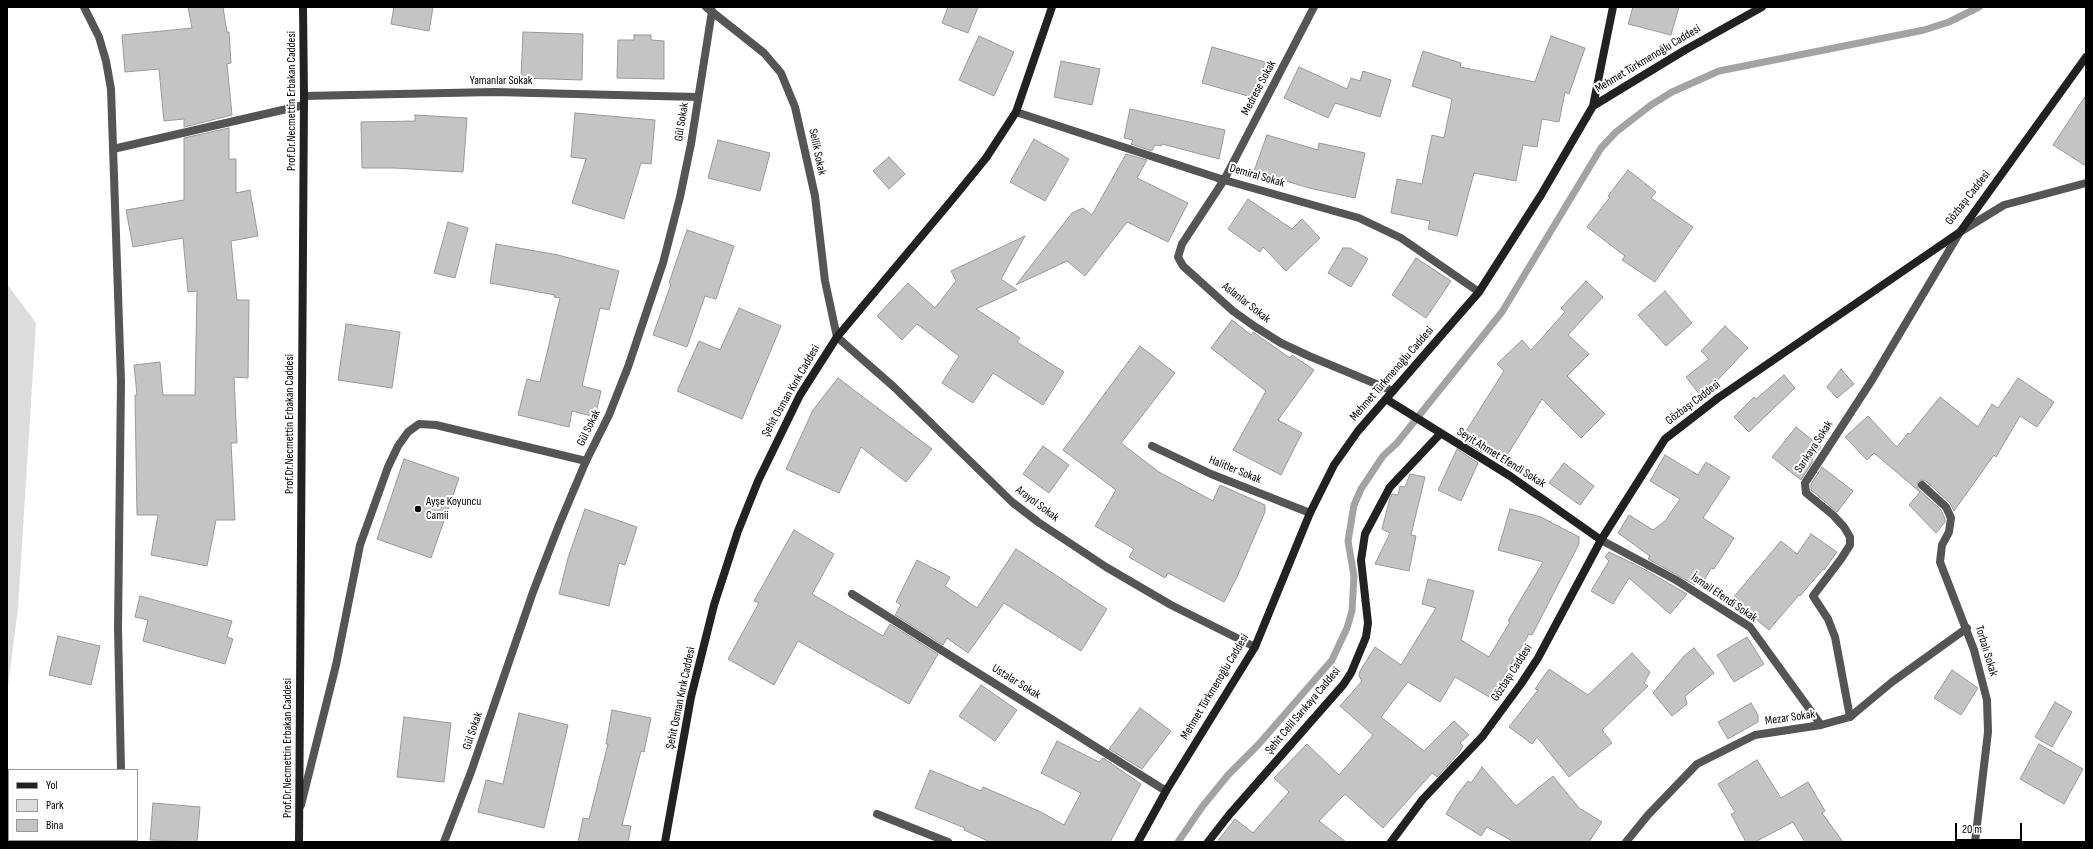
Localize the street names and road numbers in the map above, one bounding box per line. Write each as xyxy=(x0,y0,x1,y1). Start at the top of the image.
street label: Mehmet Türkmenoğlu Caddesi xyxy=(1593,22,1703,96)
street label: Prof.Dr.Necmettin Erbakan Caddesi xyxy=(285,31,299,171)
street label: Medrese Sokak xyxy=(1239,58,1279,118)
street label: Yamanlar Sokak xyxy=(470,74,532,88)
street label: Gül Sokak xyxy=(672,102,692,142)
street label: Sellik Sokak xyxy=(805,127,829,177)
street label: Demiral Sokak xyxy=(1228,161,1286,191)
street label: Gözbaşı Caddesi xyxy=(1942,168,1994,228)
street label: Aslanlar Sokak xyxy=(1219,280,1273,326)
street label: Mehmet Türkmenoğlu Caddesi xyxy=(1347,324,1437,424)
street label: Şehit Osman Kırık Caddesi xyxy=(759,342,823,440)
street label: Prof.Dr.Necmettin Erbakan Caddesi xyxy=(283,354,297,494)
street label: Gözbaşı Caddesi xyxy=(1663,378,1723,428)
street label: Gül Sokak xyxy=(574,407,604,449)
street label: Sarıkaya Sokak xyxy=(1792,418,1836,476)
street label: Seyit Ahmet Efendi Sokak xyxy=(1454,425,1548,491)
street label: Halitler Sokak xyxy=(1207,453,1263,487)
street label: Arayol Sokak xyxy=(1012,483,1062,525)
street label: İsmail Efendi Sokak xyxy=(1688,571,1760,625)
street label: Torbalı Sokak xyxy=(1971,624,2001,678)
street label: Mehmet Türkmenoğlu Caddesi xyxy=(1178,632,1252,742)
street label: Gözbaşı Caddesi xyxy=(1488,642,1536,704)
street label: Şehit Osman Kırık Caddesi xyxy=(663,646,699,750)
street label: Ustalar Sokak xyxy=(989,661,1043,703)
street label: Şehit Celil Sarıkaya Caddesi xyxy=(1262,664,1344,758)
street label: Prof.Dr.Necmettin Erbakan Caddesi xyxy=(281,678,295,818)
street label: Mezar Sokak xyxy=(1764,707,1816,729)
street label: Gül Sokak xyxy=(460,710,486,752)

